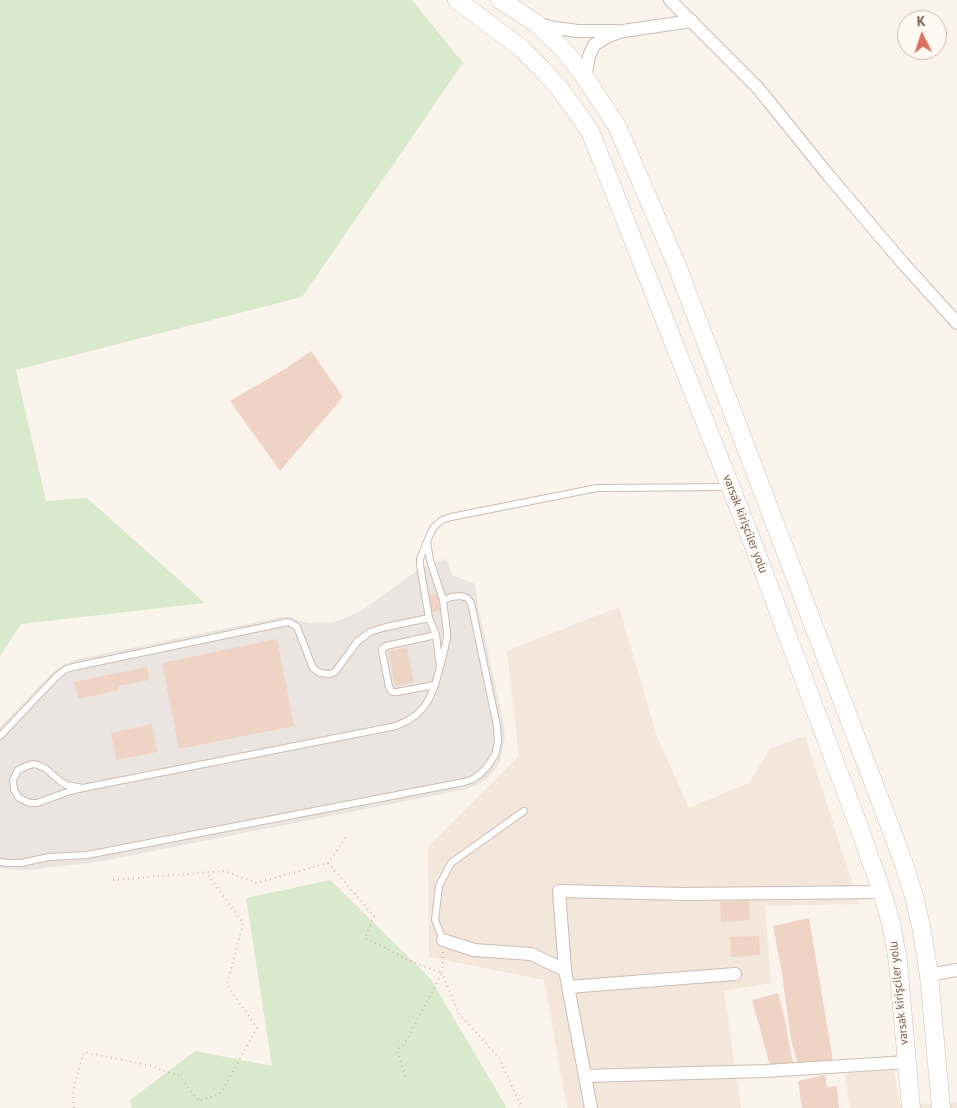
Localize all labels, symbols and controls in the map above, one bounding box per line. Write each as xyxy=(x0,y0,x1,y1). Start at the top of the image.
north arrow xyxy=(897,10,947,60)
text: K xyxy=(916,12,926,30)
street label: varsak kirişciler yolu xyxy=(720,473,770,575)
street label: varsak kirişciler yolu xyxy=(886,940,912,1046)

